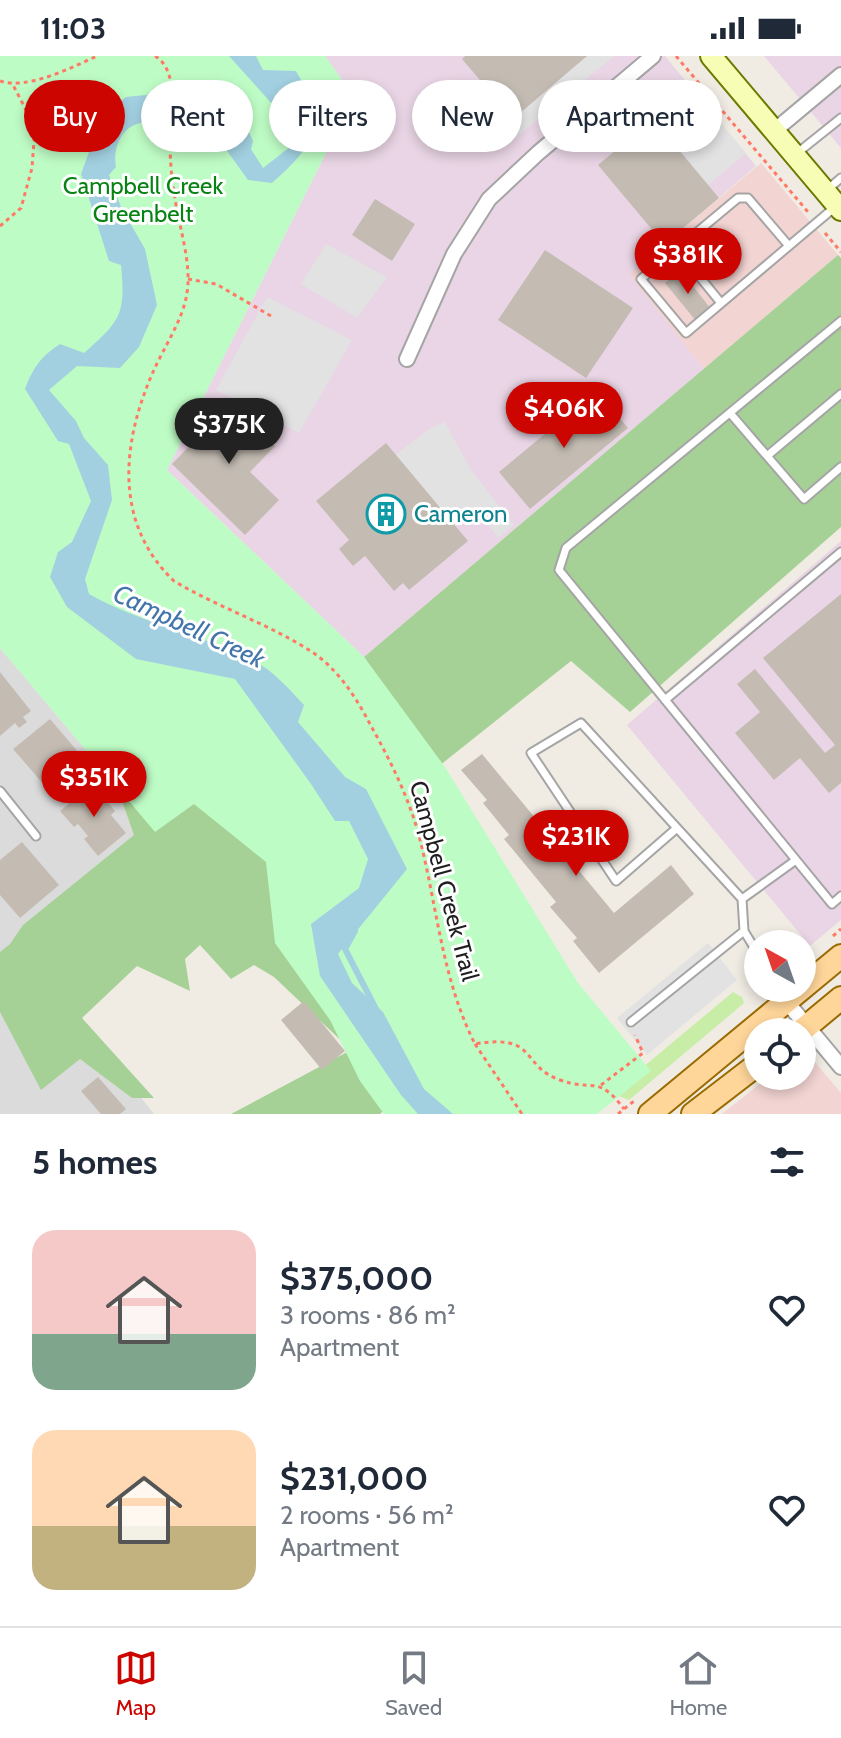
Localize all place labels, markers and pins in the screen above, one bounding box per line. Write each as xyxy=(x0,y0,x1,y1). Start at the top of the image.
pin: $381K xyxy=(632,228,744,296)
pin: $406K xyxy=(508,382,620,450)
pin: $375K xyxy=(173,398,285,466)
building icon: Cameron xyxy=(365,493,407,535)
place label: Cameron xyxy=(414,499,508,528)
pin: $351K xyxy=(38,751,150,819)
pin: $231K xyxy=(520,810,632,878)

